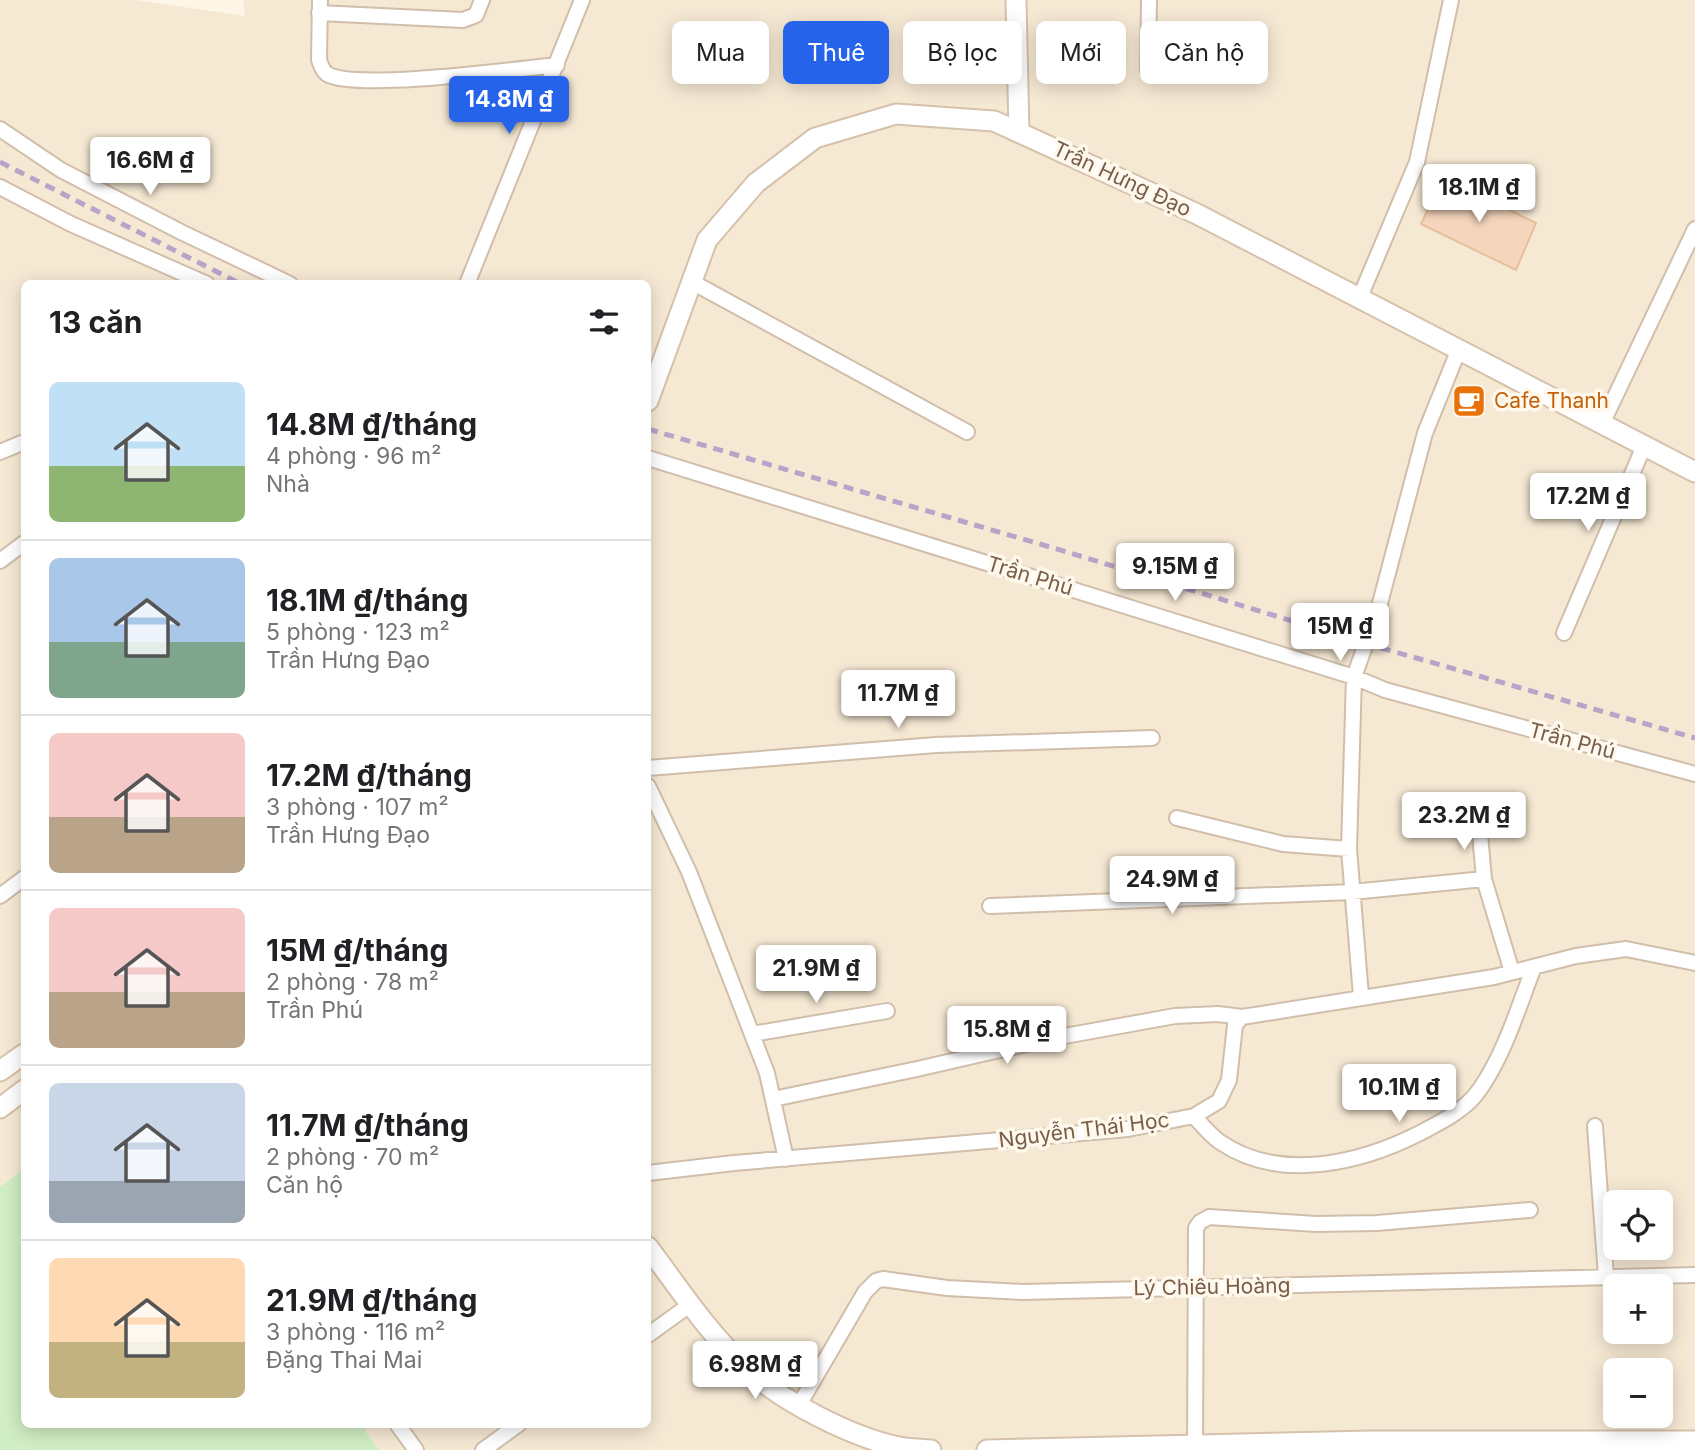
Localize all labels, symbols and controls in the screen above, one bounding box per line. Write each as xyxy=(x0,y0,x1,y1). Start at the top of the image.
chip: Mua xyxy=(672,21,769,84)
chip: Thuê xyxy=(783,21,889,84)
chip: Bộ lọc xyxy=(903,21,1022,84)
chip: Mới xyxy=(1036,21,1126,84)
chip: Căn hộ xyxy=(1140,21,1268,84)
pin: 14.8M ₫ xyxy=(444,76,574,136)
text: 14.8M ₫ xyxy=(465,85,553,113)
street label: Trần Hưng Đạo xyxy=(1049,136,1195,222)
pin: 16.6M ₫ xyxy=(85,138,215,197)
text: 16.6M ₫ xyxy=(106,146,194,174)
pin: 18.1M ₫ xyxy=(1414,164,1544,224)
text: 18.1M ₫ xyxy=(1438,173,1520,201)
icon: filters xyxy=(585,303,623,341)
text: 13 căn xyxy=(49,304,142,340)
cafe icon: Cafe Thanh xyxy=(1450,382,1488,420)
place label: Cafe Thanh xyxy=(1494,388,1609,413)
text: 14.8M ₫/tháng xyxy=(266,406,477,442)
icon: home xyxy=(105,410,189,494)
text: 4 phòng · 96 m² xyxy=(266,442,441,470)
text: Nhà xyxy=(266,470,310,498)
pin: 17.2M ₫ xyxy=(1523,474,1653,533)
text: 17.2M ₫ xyxy=(1546,482,1630,510)
pin: 9.15M ₫ xyxy=(1110,544,1240,603)
street label: Trần Phú xyxy=(984,551,1076,600)
text: 9.15M ₫ xyxy=(1132,552,1218,580)
text: 18.1M ₫/tháng xyxy=(266,582,468,618)
icon: home xyxy=(105,586,189,670)
pin: 15M ₫ xyxy=(1291,604,1389,663)
text: 15M ₫ xyxy=(1307,612,1373,640)
text: 5 phòng · 123 m² xyxy=(266,618,450,646)
text: Trần Hưng Đạo xyxy=(266,646,430,674)
pin: 11.7M ₫ xyxy=(833,670,963,730)
text: 11.7M ₫ xyxy=(857,679,939,707)
street label: Trần Phú xyxy=(1526,717,1618,764)
text: 17.2M ₫/tháng xyxy=(266,757,472,793)
icon: home xyxy=(105,761,189,845)
pin: 23.2M ₫ xyxy=(1399,792,1529,852)
text: 3 phòng · 107 m² xyxy=(266,793,449,821)
text: 23.2M ₫ xyxy=(1418,801,1510,829)
text: Trần Hưng Đạo xyxy=(266,821,430,849)
pin: 24.9M ₫ xyxy=(1107,856,1237,916)
text: 24.9M ₫ xyxy=(1126,865,1218,893)
text: 15M ₫/tháng xyxy=(266,932,449,968)
icon: home xyxy=(105,936,189,1020)
pin: 21.9M ₫ xyxy=(751,946,881,1005)
text: 21.9M ₫ xyxy=(772,954,860,982)
text: 2 phòng · 78 m² xyxy=(266,968,439,996)
text: Trần Phú xyxy=(266,996,363,1024)
pin: 15.8M ₫ xyxy=(942,1006,1072,1066)
text: 15.8M ₫ xyxy=(963,1015,1051,1043)
pin: 10.1M ₫ xyxy=(1334,1064,1464,1124)
text: 10.1M ₫ xyxy=(1358,1073,1440,1101)
text: 11.7M ₫/tháng xyxy=(266,1107,469,1143)
street label: Nguyễn Thái Học xyxy=(997,1107,1171,1152)
icon: home xyxy=(105,1111,189,1195)
text: 2 phòng · 70 m² xyxy=(266,1143,439,1171)
text: Căn hộ xyxy=(266,1171,343,1199)
map controls xyxy=(1603,1190,1673,1428)
button: locate xyxy=(1603,1190,1673,1260)
street label: Lý Chiêu Hoàng xyxy=(1133,1273,1291,1300)
button: + xyxy=(1603,1274,1673,1344)
text: 21.9M ₫/tháng xyxy=(266,1282,477,1318)
icon: home xyxy=(105,1286,189,1370)
text: 3 phòng · 116 m² xyxy=(266,1318,445,1346)
pin: 6.98M ₫ xyxy=(690,1342,820,1401)
text: Đặng Thai Mai xyxy=(266,1346,422,1374)
text: 6.98M ₫ xyxy=(709,1350,801,1378)
button: − xyxy=(1603,1358,1673,1428)

